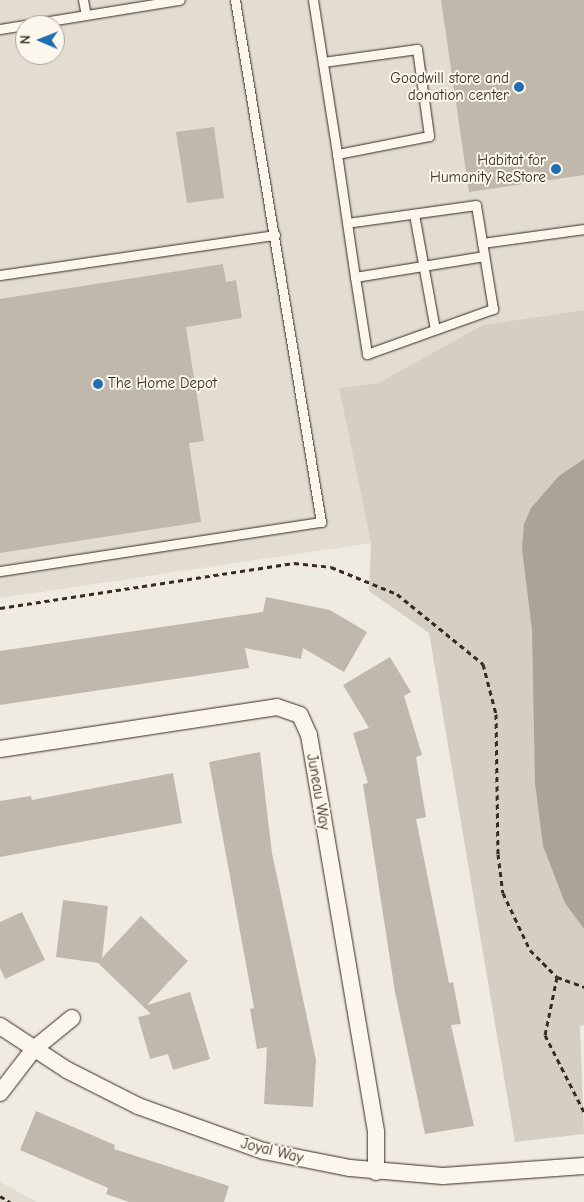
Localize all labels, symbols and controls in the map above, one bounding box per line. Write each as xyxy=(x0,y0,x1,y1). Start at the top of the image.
north arrow xyxy=(15,15,65,65)
text: N xyxy=(17,35,34,44)
place label: Goodwill store and donation center xyxy=(390,69,509,104)
marker: Goodwill store and donation center xyxy=(513,81,525,93)
place label: Habitat for Humanity ReStore xyxy=(430,151,546,186)
marker: Habitat for Humanity ReStore xyxy=(550,163,562,175)
place label: The Home Depot xyxy=(108,375,217,393)
marker: The Home Depot xyxy=(92,378,104,390)
street label: Juneau Way xyxy=(302,752,334,832)
street label: Joyal Way xyxy=(239,1135,305,1167)

